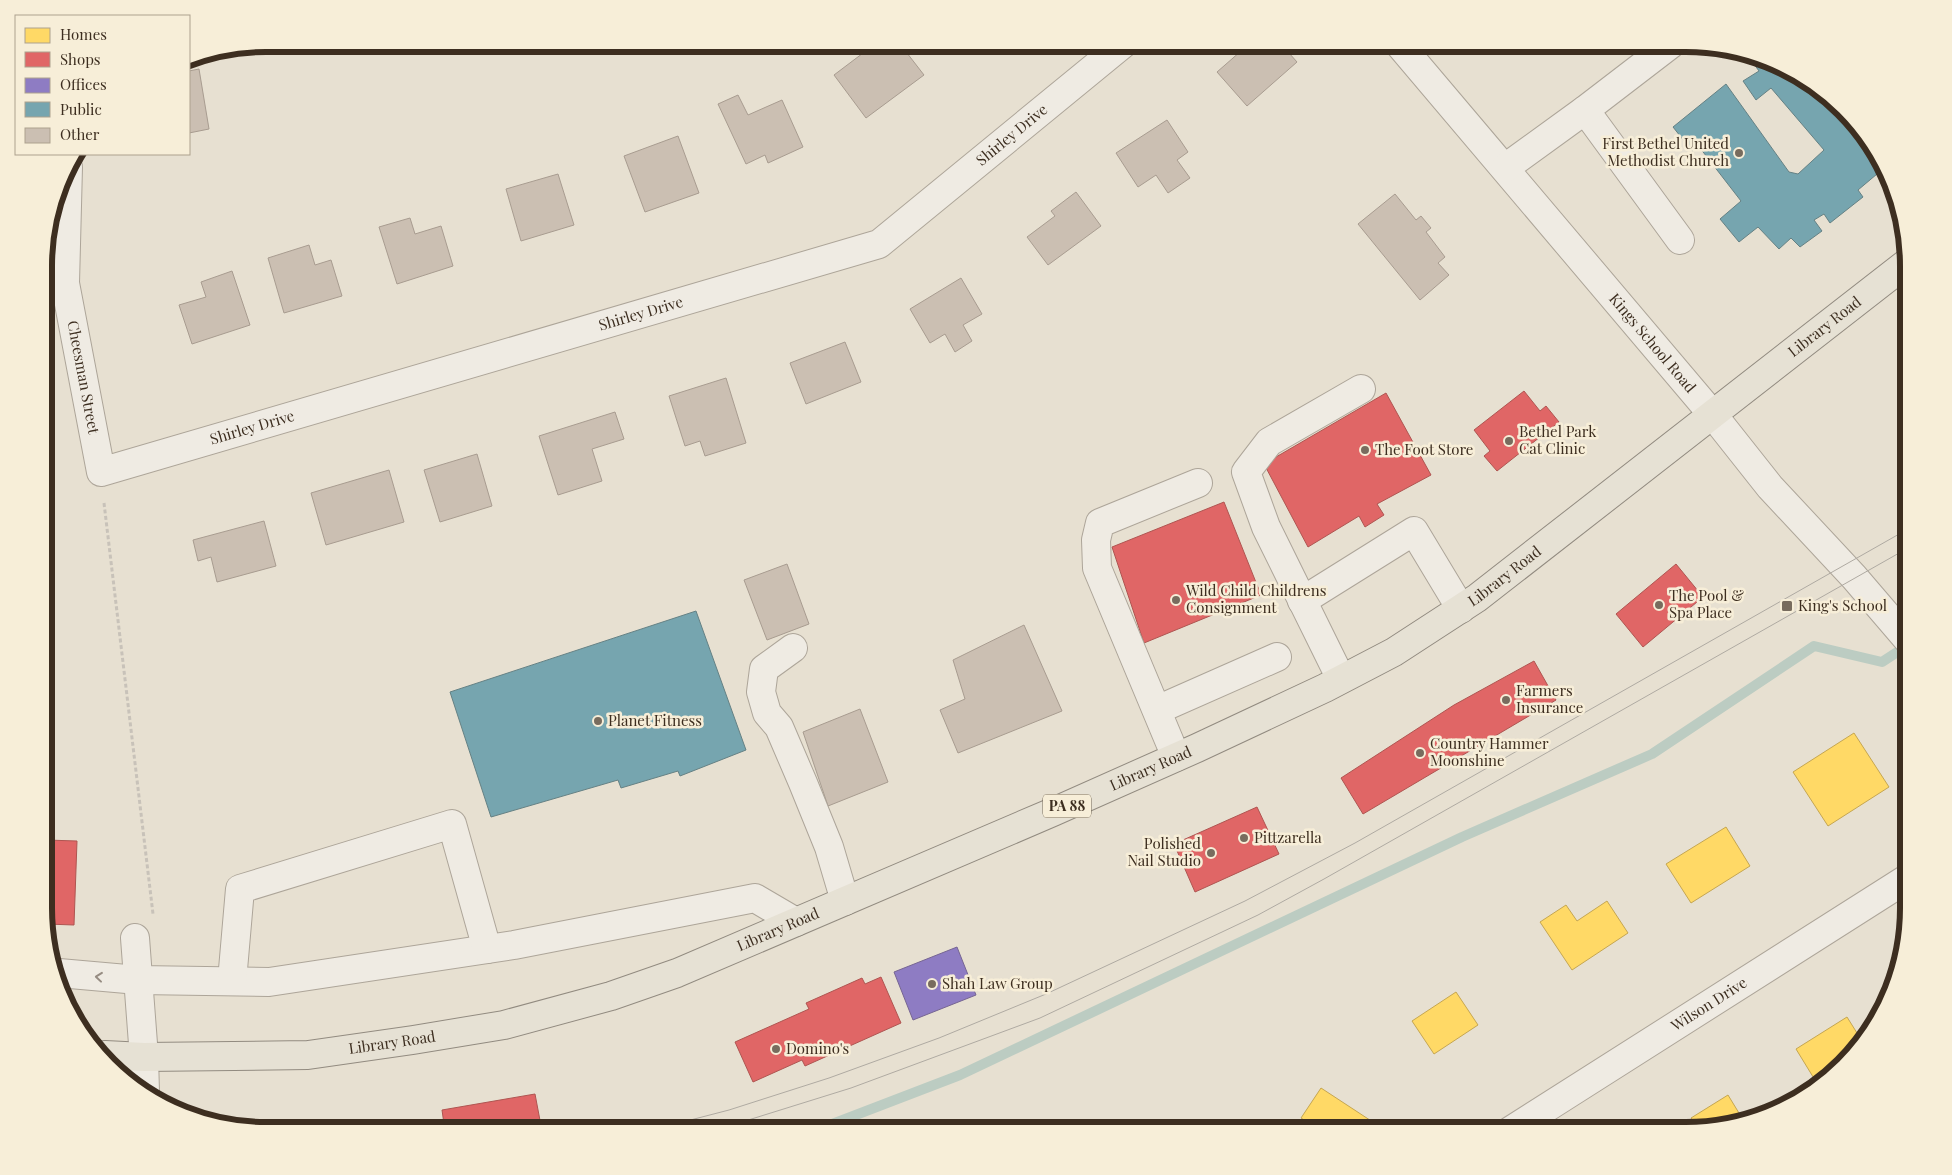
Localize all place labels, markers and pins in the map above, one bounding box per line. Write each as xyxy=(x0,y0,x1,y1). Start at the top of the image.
place label: First Bethel United Methodist Church xyxy=(1602,133,1729,170)
marker: First Bethel United Methodist Church xyxy=(1733,147,1745,159)
place label: Bethel Park Cat Clinic xyxy=(1519,421,1597,458)
marker: Bethel Park Cat Clinic xyxy=(1503,435,1515,447)
place label: The Foot Store xyxy=(1375,439,1473,459)
marker: The Foot Store xyxy=(1359,444,1371,456)
place label: Wild Child Childrens Consignment xyxy=(1185,580,1326,617)
place label: The Pool & Spa Place xyxy=(1669,585,1744,622)
marker: Wild Child Childrens Consignment xyxy=(1170,594,1182,606)
place label: King's School xyxy=(1798,595,1887,615)
marker: The Pool & Spa Place xyxy=(1653,599,1665,611)
marker: King's School xyxy=(1780,599,1794,613)
place label: Farmers Insurance xyxy=(1516,680,1583,717)
marker: Farmers Insurance xyxy=(1500,694,1512,706)
place label: Planet Fitness xyxy=(608,710,702,730)
marker: Planet Fitness xyxy=(592,715,604,727)
place label: Country Hammer Moonshine xyxy=(1430,733,1549,770)
marker: Country Hammer Moonshine xyxy=(1414,747,1426,759)
place label: Pittzarella xyxy=(1254,827,1322,847)
marker: Pittzarella xyxy=(1238,832,1250,844)
place label: Polished Nail Studio xyxy=(1127,833,1201,870)
marker: Polished Nail Studio xyxy=(1205,847,1217,859)
place label: Shah Law Group xyxy=(942,973,1053,993)
marker: Shah Law Group xyxy=(926,978,938,990)
place label: Domino's xyxy=(786,1038,849,1058)
marker: Domino's xyxy=(770,1043,782,1055)

